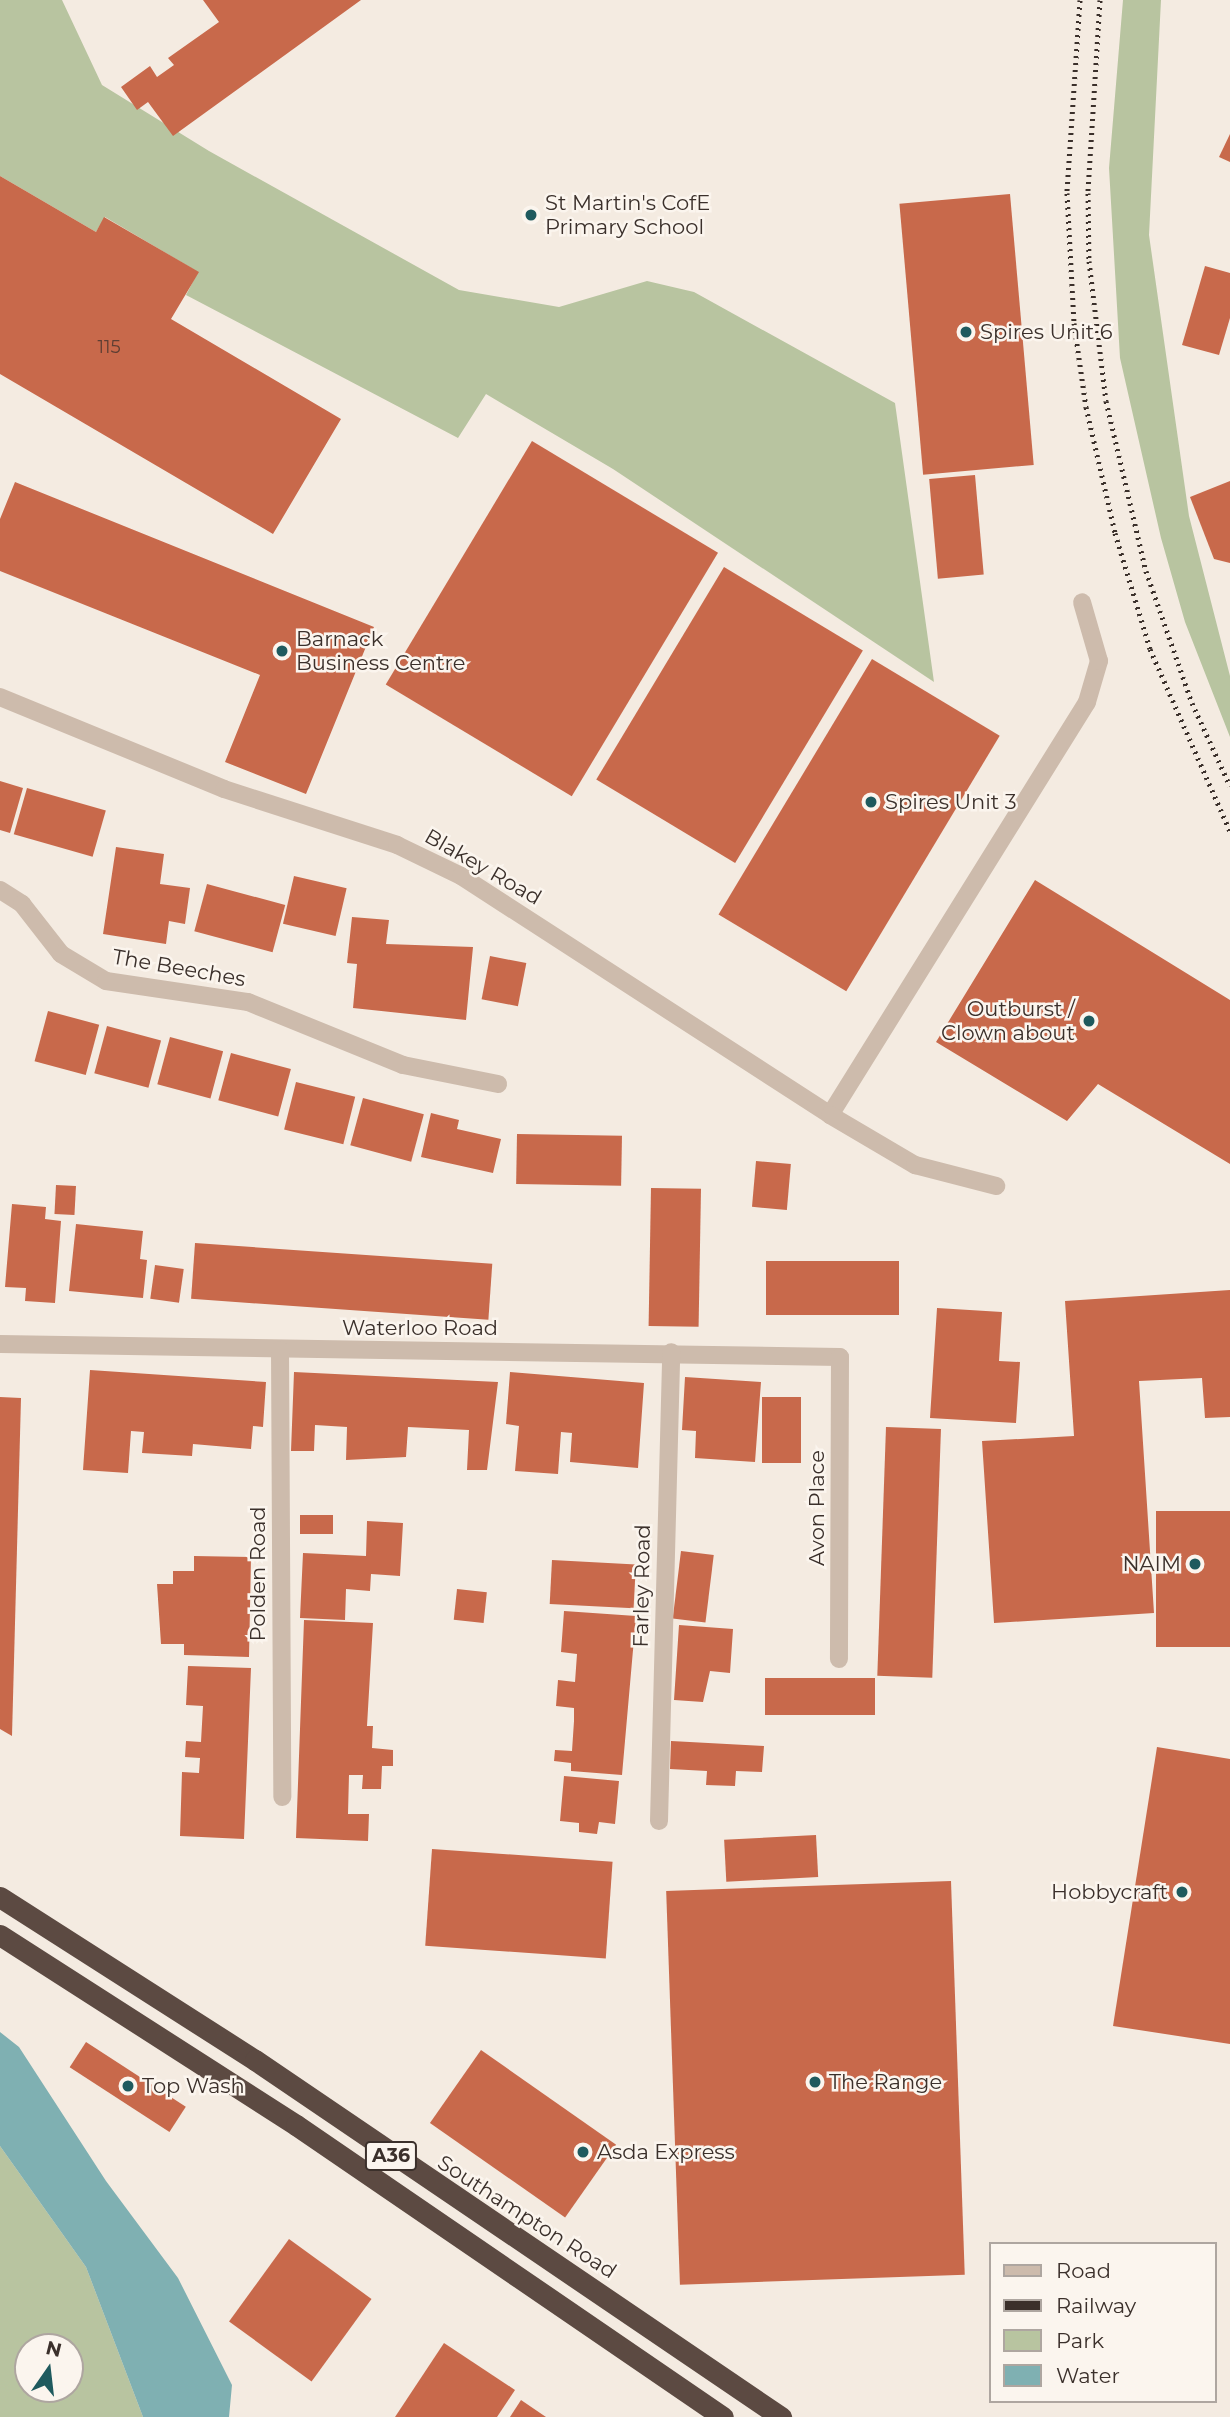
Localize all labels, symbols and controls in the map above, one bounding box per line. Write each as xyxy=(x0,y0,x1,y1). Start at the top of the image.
place label: St Martin's CofE Primary School xyxy=(545,190,710,240)
marker: St Martin's CofE Primary School xyxy=(523,207,539,223)
place label: Spires Unit 6 xyxy=(980,319,1113,345)
marker: Spires Unit 6 xyxy=(958,324,974,340)
house number: 115 xyxy=(97,336,121,358)
place label: Barnack Business Centre xyxy=(296,626,465,676)
marker: Barnack Business Centre xyxy=(274,643,290,659)
place label: Spires Unit 3 xyxy=(885,789,1017,815)
marker: Spires Unit 3 xyxy=(863,794,879,810)
street label: Blakey Road xyxy=(420,824,546,910)
street label: The Beeches xyxy=(111,944,247,992)
place label: Outburst / Clown about xyxy=(941,996,1075,1046)
marker: Outburst / Clown about xyxy=(1081,1013,1097,1029)
street label: Waterloo Road xyxy=(342,1315,498,1341)
street label: Avon Place xyxy=(804,1450,830,1566)
street label: Polden Road xyxy=(245,1506,271,1642)
street label: Farley Road xyxy=(628,1524,656,1648)
place label: NAIM xyxy=(1122,1551,1181,1577)
marker: NAIM xyxy=(1187,1556,1203,1572)
place label: Hobbycraft xyxy=(1051,1879,1168,1905)
marker: Hobbycraft xyxy=(1174,1884,1190,1900)
place label: The Range xyxy=(829,2069,942,2095)
place label: Top Wash xyxy=(142,2073,245,2099)
marker: The Range xyxy=(807,2074,823,2090)
marker: Top Wash xyxy=(120,2078,136,2094)
place label: Asda Express xyxy=(597,2139,735,2165)
road number: A36 xyxy=(365,2140,417,2172)
marker: Asda Express xyxy=(575,2144,591,2160)
street label: Southampton Road xyxy=(433,2150,621,2284)
legend xyxy=(988,2242,1216,2403)
text: Road xyxy=(1056,2258,1111,2283)
text: Railway xyxy=(1056,2293,1136,2318)
text: Park xyxy=(1056,2328,1104,2353)
north arrow xyxy=(14,2333,84,2403)
text: N xyxy=(43,2336,64,2362)
text: Water xyxy=(1056,2363,1120,2388)

